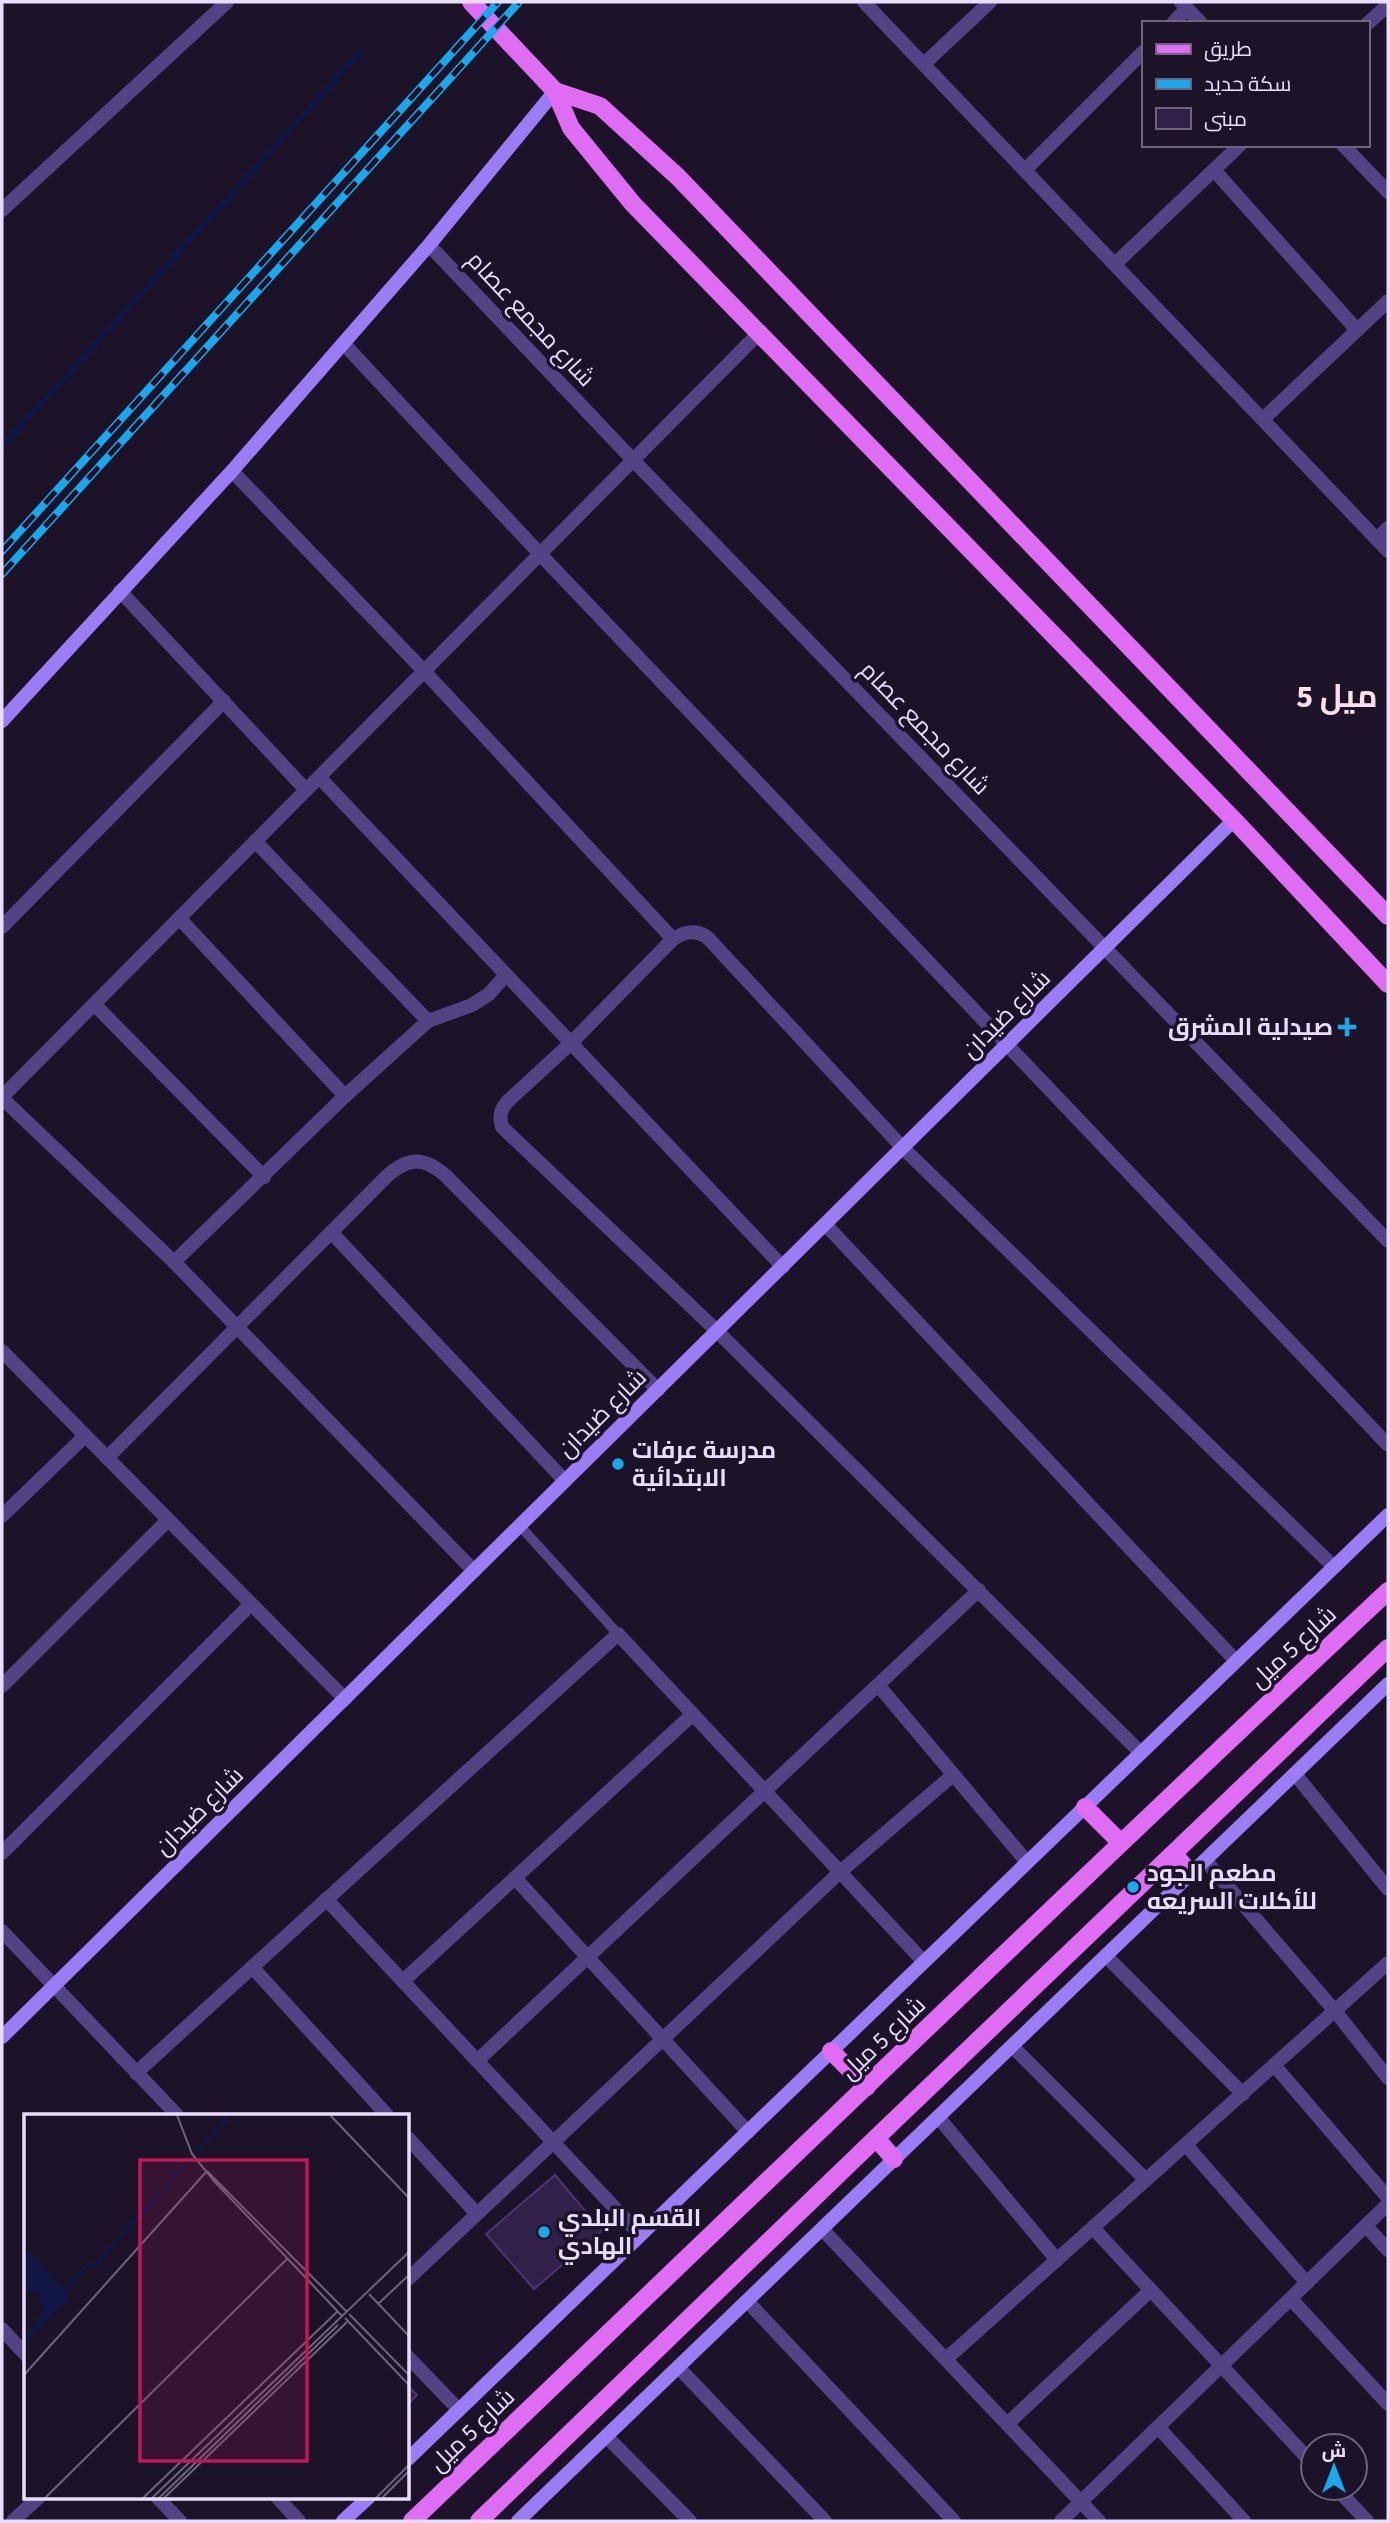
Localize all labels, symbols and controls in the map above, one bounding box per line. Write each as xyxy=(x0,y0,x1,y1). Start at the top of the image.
legend xyxy=(1142,21,1369,147)
text: طريق xyxy=(1204,34,1252,64)
text: سكة حديد xyxy=(1204,69,1291,99)
text: مبنى xyxy=(1204,104,1247,134)
street label: شارع مجمع عصام xyxy=(458,244,603,395)
street label: شارع مجمع عصام xyxy=(852,654,998,803)
district label: 5 ميل xyxy=(1296,674,1378,720)
street label: شارع ضيدان xyxy=(954,962,1059,1067)
place label: صيدلية المشرق xyxy=(1168,1010,1333,1045)
marker: صيدلية المشرق xyxy=(1339,1019,1355,1035)
street label: شارع ضيدان xyxy=(550,1361,655,1466)
place label: مدرسة عرفات الابتدائية xyxy=(632,1433,776,1496)
marker: مدرسة عرفات الابتدائية xyxy=(610,1456,626,1472)
street label: شارع 5 ميل xyxy=(1242,1598,1345,1697)
street label: شارع ضيدان xyxy=(147,1759,252,1864)
place label: مطعم الجود للأكلات السريعه xyxy=(1147,1856,1317,1919)
marker: مطعم الجود للأكلات السريعه xyxy=(1125,1879,1141,1895)
street label: شارع 5 ميل xyxy=(833,1989,934,2088)
inset map xyxy=(24,2114,410,2498)
place label: القسم البلدي الهادي xyxy=(558,2201,701,2265)
marker: القسم البلدي الهادي xyxy=(536,2224,552,2240)
street label: شارع 5 ميل xyxy=(422,2381,523,2480)
north arrow xyxy=(1299,2432,1369,2502)
text: ش xyxy=(1322,2438,1346,2465)

